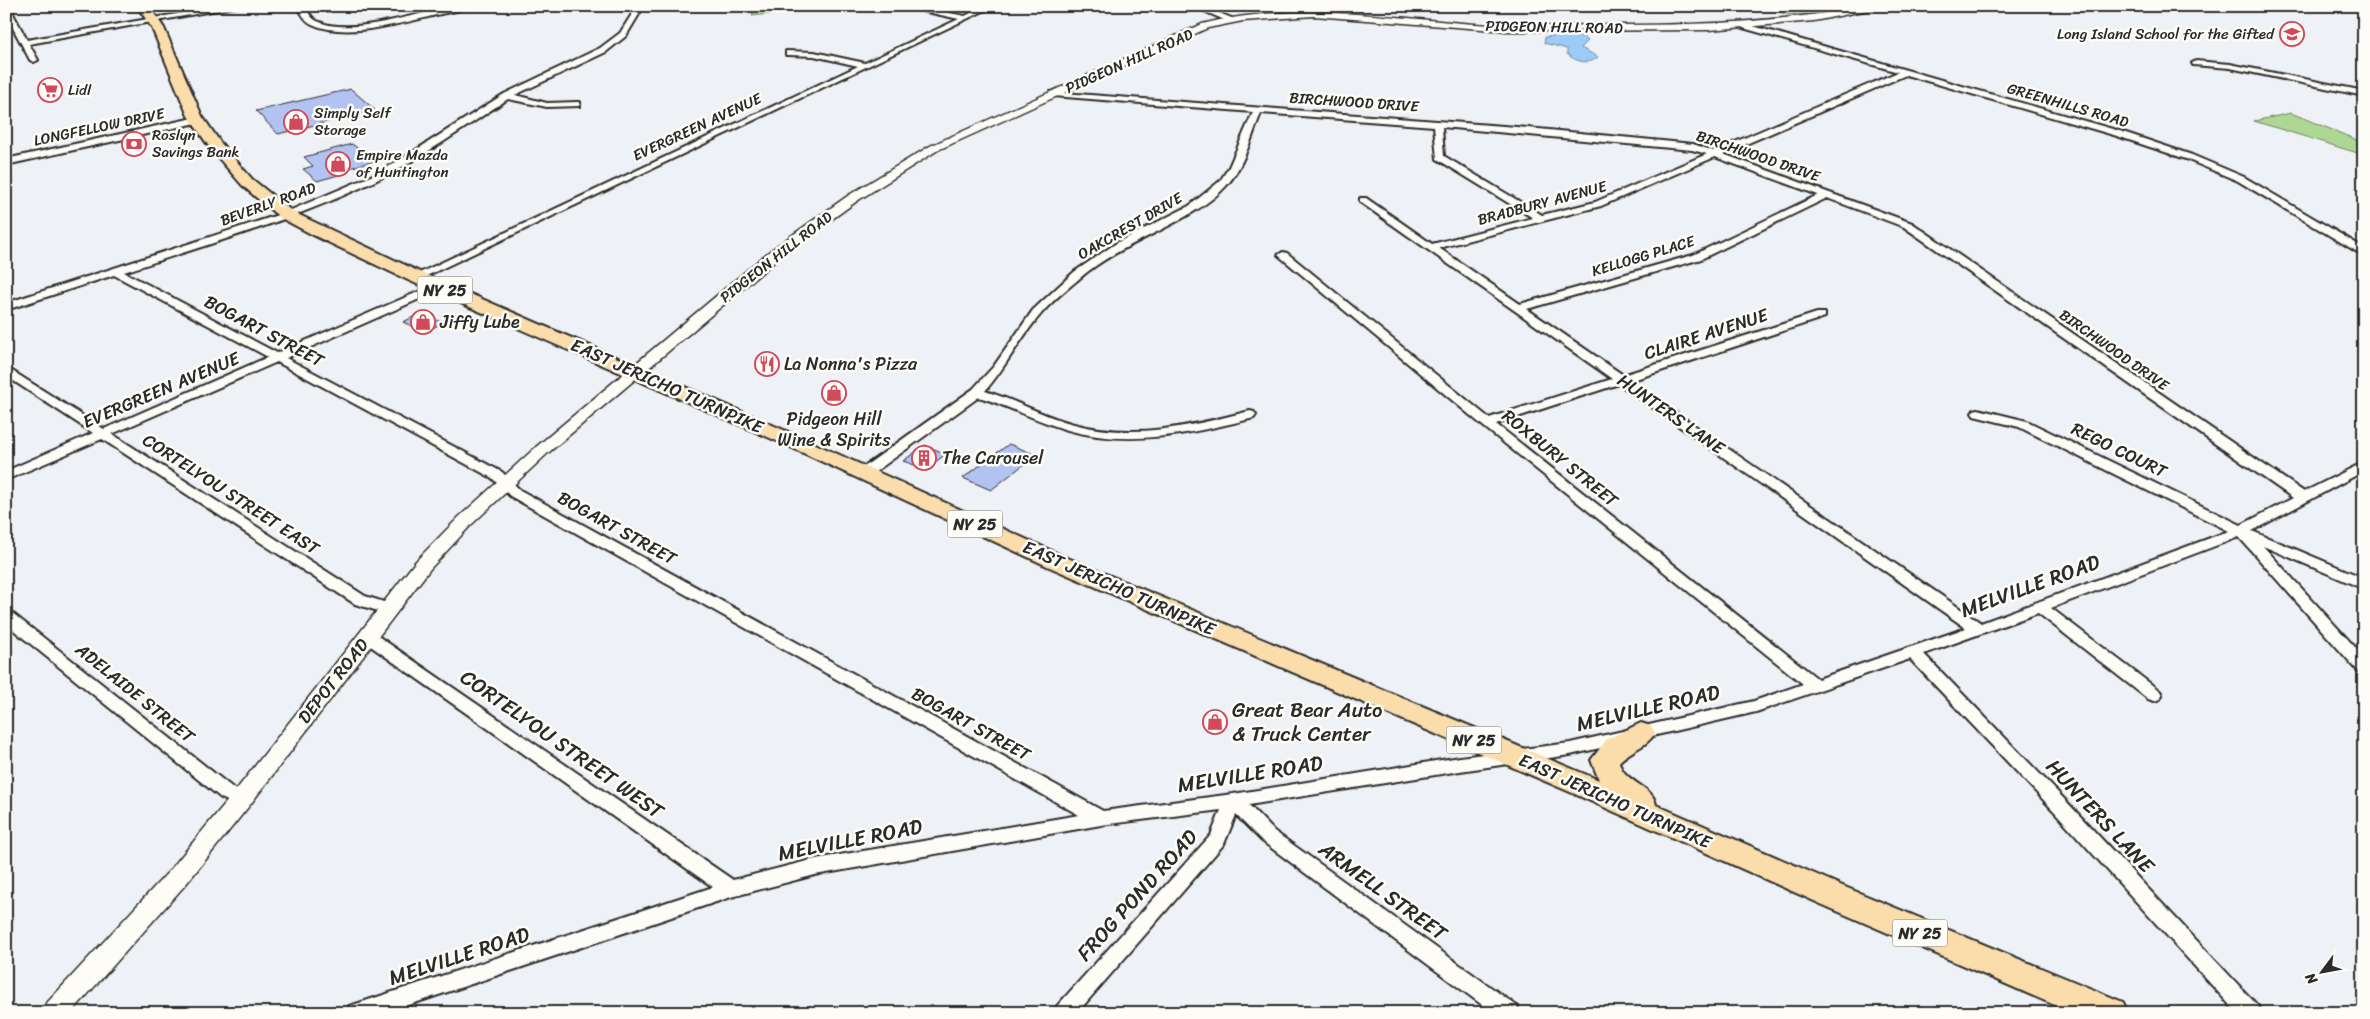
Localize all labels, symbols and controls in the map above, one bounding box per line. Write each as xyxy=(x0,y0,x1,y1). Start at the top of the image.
street label: PIDGEON HILL ROAD xyxy=(1485,13,1623,41)
street label: PIDGEON HILL ROAD xyxy=(1061,21,1197,101)
place label: Long Island School for the Gifted xyxy=(2057,21,2275,47)
school or university icon: Long Island School for the Gifted xyxy=(2279,21,2305,47)
street label: GREENHILLS ROAD xyxy=(2004,75,2132,135)
supermarket icon: Lidl xyxy=(37,77,63,103)
place label: Lidl xyxy=(68,77,92,103)
street label: EVERGREEN AVENUE xyxy=(628,85,767,168)
street label: BIRCHWOOD DRIVE xyxy=(1289,85,1421,120)
street label: LONGFELLOW DRIVE xyxy=(31,100,168,154)
place label: Simply Self Storage xyxy=(314,100,392,143)
shop icon: Simply Self Storage xyxy=(283,109,309,135)
place label: Roslyn Savings Bank xyxy=(152,122,240,165)
street label: BIRCHWOOD DRIVE xyxy=(1693,123,1825,190)
bank icon: Roslyn Savings Bank xyxy=(121,131,147,157)
place label: Empire Mazda of Huntington xyxy=(356,142,449,185)
shop icon: Empire Mazda of Huntington xyxy=(325,151,351,177)
street label: BRADBURY AVENUE xyxy=(1475,173,1611,233)
street label: BEVERLY ROAD xyxy=(217,175,319,233)
street label: OAKCREST DRIVE xyxy=(1073,184,1189,267)
street label: PIDGEON HILL ROAD xyxy=(714,204,838,310)
street label: KELLOGG PLACE xyxy=(1588,227,1699,284)
road number: NY 25 xyxy=(418,276,472,304)
street label: BOGART STREET xyxy=(198,286,331,377)
street label: CLAIRE AVENUE xyxy=(1640,299,1773,369)
street label: BIRCHWOOD DRIVE xyxy=(2054,302,2176,399)
place label: Jiffy Lube xyxy=(439,306,520,338)
shop icon: Jiffy Lube xyxy=(410,309,436,335)
street label: EAST JERICHO TURNPIKE xyxy=(565,329,769,443)
street label: EVERGREEN AVENUE xyxy=(78,342,245,438)
place label: La Nonna's Pizza xyxy=(784,348,918,380)
restaurant icon: La Nonna's Pizza xyxy=(754,351,780,377)
street label: HUNTERS LANE xyxy=(1610,365,1732,464)
shop icon: Pidgeon Hill Wine & Spirits xyxy=(821,380,847,406)
street label: ROXBURY STREET xyxy=(1494,401,1626,516)
place label: Pidgeon Hill Wine & Spirits xyxy=(778,403,891,456)
street label: REGO COURT xyxy=(2066,413,2174,488)
street label: CORTELYOU STREET EAST xyxy=(136,424,327,564)
place label: The Carousel xyxy=(942,442,1044,474)
building icon: The Carousel xyxy=(911,445,937,471)
street label: BOGART STREET xyxy=(551,482,684,575)
road number: NY 25 xyxy=(948,510,1002,538)
street label: EAST JERICHO TURNPIKE xyxy=(1017,531,1221,645)
street label: MELVILLE ROAD xyxy=(1955,543,2106,629)
street label: DEPOT ROAD xyxy=(289,631,377,731)
street label: ADELAIDE STREET xyxy=(67,634,203,752)
street label: CORTELYOU STREET WEST xyxy=(452,659,673,830)
street label: MELVILLE ROAD xyxy=(1572,673,1724,743)
street label: BOGART STREET xyxy=(905,678,1038,771)
place label: Great Bear Auto & Truck Center xyxy=(1232,691,1382,753)
shop icon: Great Bear Auto & Truck Center xyxy=(1202,709,1228,735)
road number: NY 25 xyxy=(1446,726,1502,754)
street label: MELVILLE ROAD xyxy=(1175,744,1326,804)
street label: EAST JERICHO TURNPIKE xyxy=(1513,744,1717,858)
street label: HUNTERS LANE xyxy=(2036,749,2165,884)
street label: MELVILLE ROAD xyxy=(775,807,926,873)
street label: FROG POND ROAD xyxy=(1067,819,1208,970)
street label: ARMELL STREET xyxy=(1310,830,1457,952)
street label: MELVILLE ROAD xyxy=(384,915,535,997)
road number: NY 25 xyxy=(1892,920,1948,946)
north arrow xyxy=(2298,946,2348,996)
text: N xyxy=(2298,968,2325,990)

